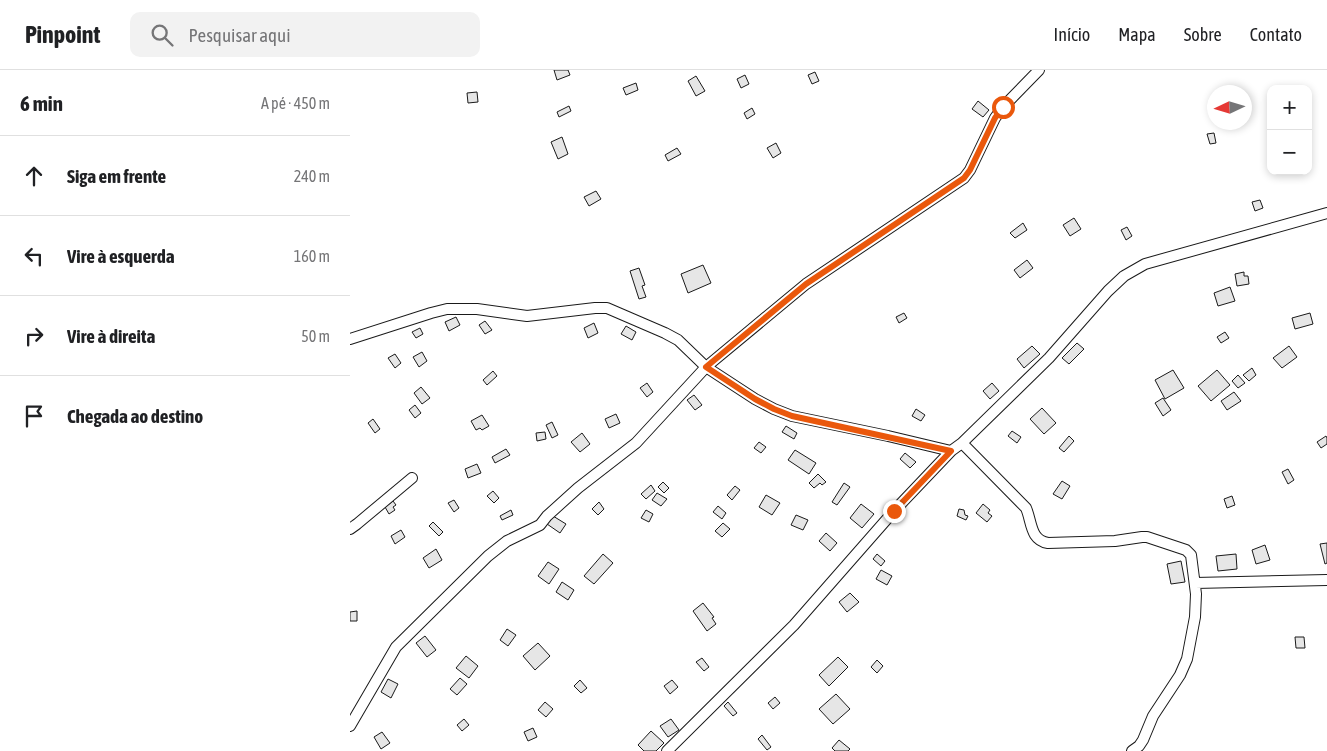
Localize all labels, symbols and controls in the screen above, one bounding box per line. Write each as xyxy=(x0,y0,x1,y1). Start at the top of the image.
search box xyxy=(130,12,480,57)
text: Pinpoint xyxy=(25,21,100,48)
icon: search xyxy=(148,21,176,49)
text: Pesquisar aqui xyxy=(188,24,291,46)
text: Início xyxy=(1054,24,1090,45)
text: Mapa xyxy=(1118,24,1156,45)
text: Sobre xyxy=(1184,24,1222,45)
text: Contato xyxy=(1250,24,1302,45)
north arrow xyxy=(1207,85,1252,130)
map controls xyxy=(1267,85,1312,175)
button: + xyxy=(1267,85,1312,130)
text: 6 min xyxy=(20,91,63,115)
text: A pé · 450 m xyxy=(261,94,330,112)
route start xyxy=(992,96,1015,119)
button: − xyxy=(1267,130,1312,175)
icon: ahead xyxy=(20,162,48,190)
text: Siga em frente xyxy=(67,165,166,187)
text: 240 m xyxy=(294,167,330,185)
icon: left xyxy=(20,242,48,270)
text: Vire à esquerda xyxy=(67,245,175,267)
text: 160 m xyxy=(294,247,330,265)
icon: right xyxy=(20,322,48,350)
text: Vire à direita xyxy=(67,325,155,347)
text: 50 m xyxy=(301,327,330,345)
icon: arrive xyxy=(20,402,48,430)
text: Chegada ao destino xyxy=(67,405,203,427)
route end xyxy=(883,500,906,523)

